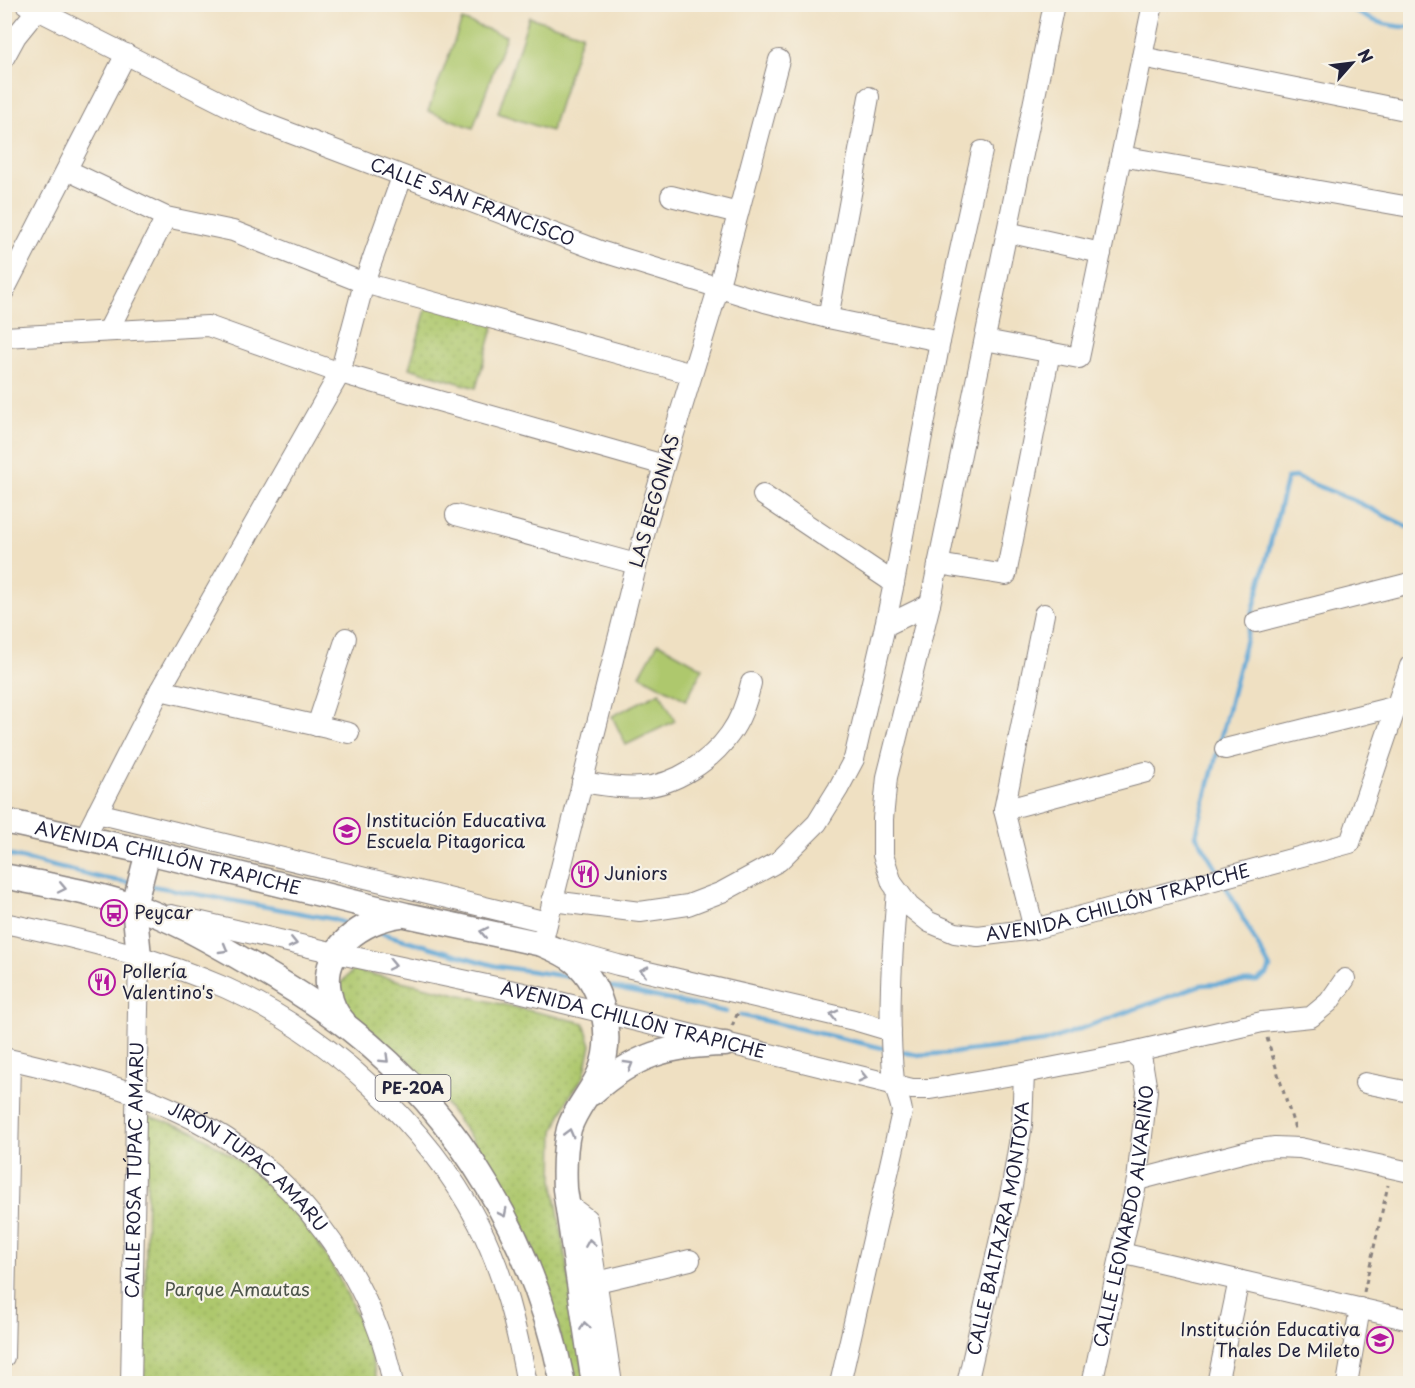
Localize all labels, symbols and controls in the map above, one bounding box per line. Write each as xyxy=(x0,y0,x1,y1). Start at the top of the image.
north arrow xyxy=(1322,33,1382,93)
text: N xyxy=(1353,44,1380,67)
street label: CALLE SAN FRANCISCO xyxy=(367,150,579,252)
street label: LAS BEGONIAS xyxy=(622,431,686,571)
place label: Institución Educativa Escuela Pitagorica xyxy=(366,806,546,854)
street label: AVENIDA CHILLÓN TRAPICHE xyxy=(33,813,304,901)
school or university icon: Institución Educativa Escuela Pitagorica xyxy=(332,816,362,846)
street label: AVENIDA CHILLÓN TRAPICHE xyxy=(984,856,1253,947)
restaurant icon: Juniors xyxy=(570,859,600,889)
place label: Juniors xyxy=(604,859,667,886)
one-way arrow xyxy=(56,881,66,894)
bus stop icon: Peycar xyxy=(99,898,129,928)
place label: Peycar xyxy=(134,898,194,925)
one-way arrow xyxy=(480,926,490,939)
one-way arrow xyxy=(288,936,298,949)
one-way arrow xyxy=(218,942,228,954)
place label: Pollería Valentino's xyxy=(122,957,214,1005)
one-way arrow xyxy=(387,958,397,971)
one-way arrow xyxy=(640,965,650,978)
restaurant icon: Pollería Valentino's xyxy=(87,967,117,997)
street label: AVENIDA CHILLÓN TRAPICHE xyxy=(499,974,769,1064)
one-way arrow xyxy=(830,1010,840,1023)
street label: CALLE ROSA TÚPAC AMARU xyxy=(118,1041,149,1299)
one-way arrow xyxy=(378,1052,388,1063)
one-way arrow xyxy=(623,1060,633,1072)
one-way arrow xyxy=(858,1070,868,1083)
road number: PE-20A xyxy=(376,1075,450,1101)
street label: CALLE LEONARDO ALVARIÑO xyxy=(1085,1083,1160,1350)
street label: JIRÓN TUPAC AMARU xyxy=(164,1094,335,1237)
street label: CALLE BALTAZRA MONTOYA xyxy=(959,1101,1035,1358)
one-way arrow xyxy=(562,1128,574,1139)
one-way arrow xyxy=(496,1207,507,1217)
one-way arrow xyxy=(585,1238,597,1247)
park label: Parque Amautas xyxy=(165,1275,309,1302)
place label: Institución Educativa Thales De Mileto xyxy=(1180,1315,1361,1363)
one-way arrow xyxy=(580,1321,592,1330)
school or university icon: Institución Educativa Thales De Mileto xyxy=(1365,1325,1395,1355)

